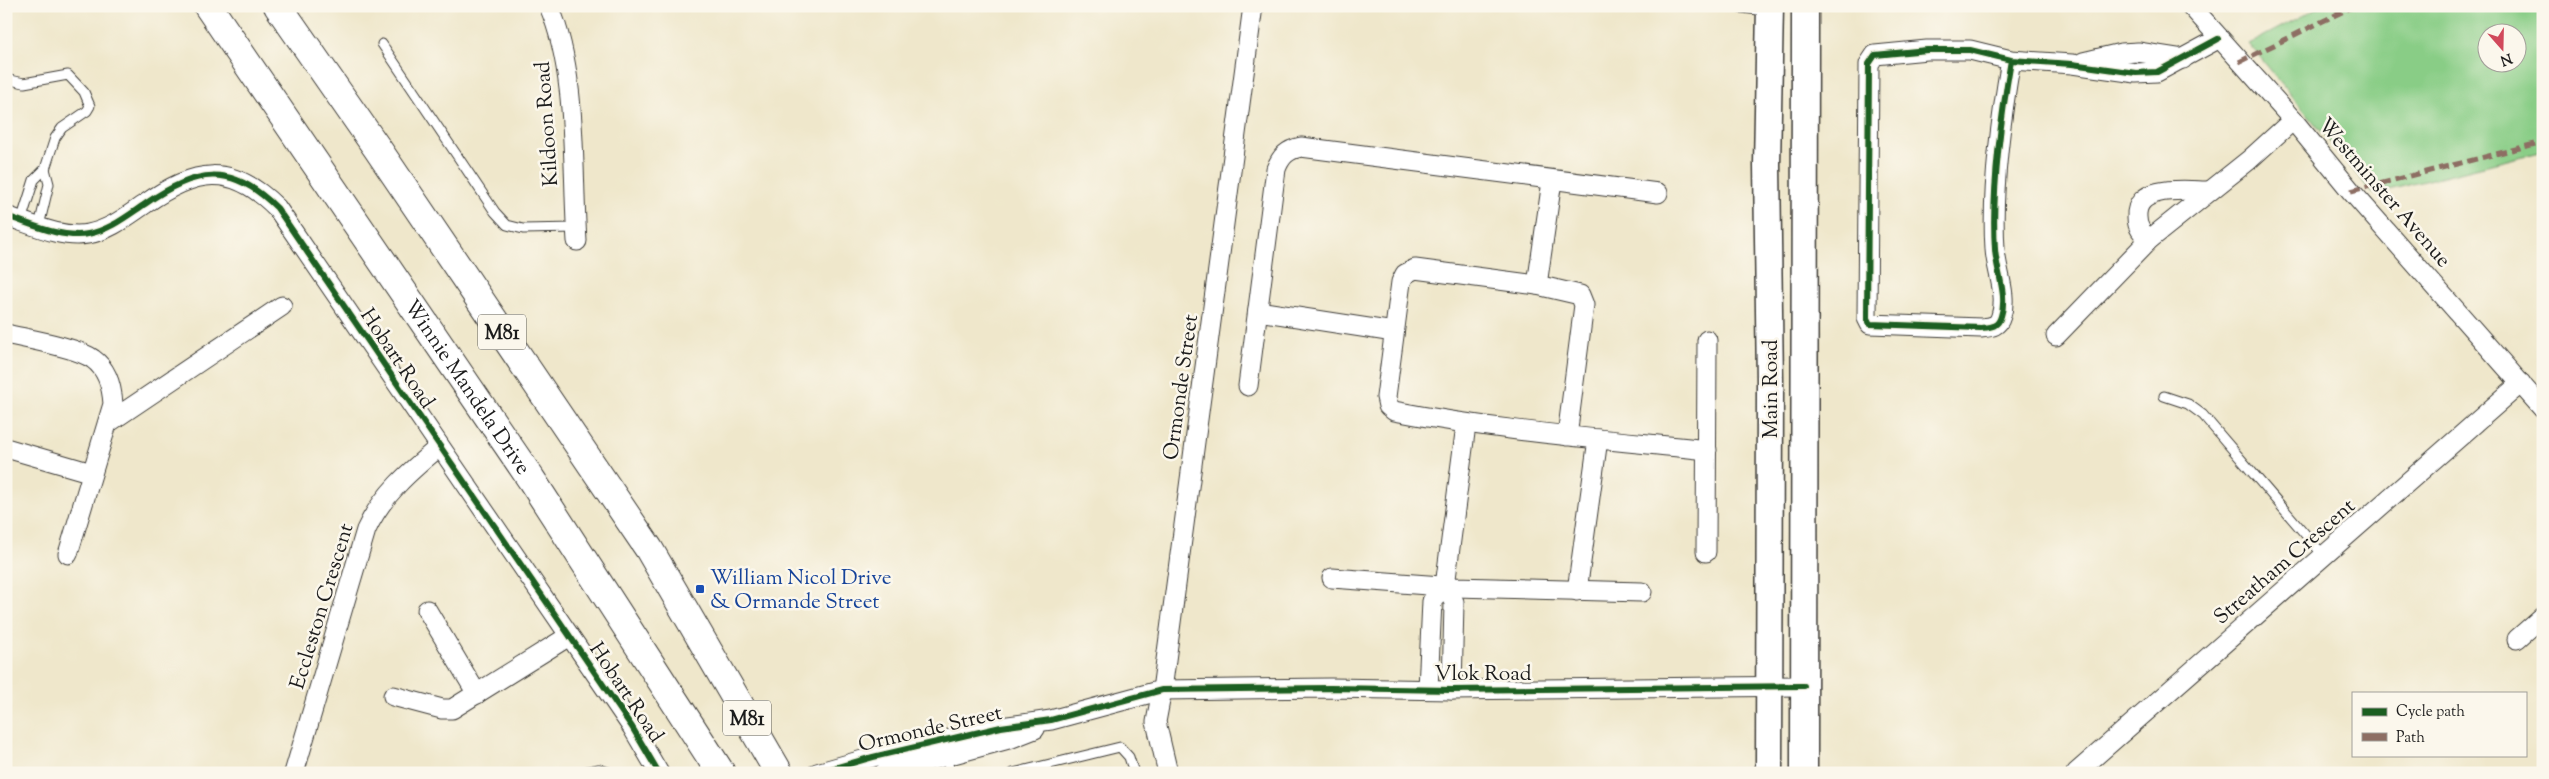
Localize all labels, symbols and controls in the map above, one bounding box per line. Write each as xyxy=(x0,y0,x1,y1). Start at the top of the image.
north arrow xyxy=(2476,22,2526,72)
text: N xyxy=(2497,47,2514,70)
street label: Kildoon Road xyxy=(529,60,567,188)
street label: Westminster Avenue xyxy=(2310,112,2457,275)
street label: Winnie Mandela Drive xyxy=(396,294,537,481)
street label: Hobart Road xyxy=(352,303,441,415)
street label: Ormonde Street xyxy=(1157,313,1207,462)
road number: M81 xyxy=(478,314,526,350)
street label: Main Road xyxy=(1757,339,1787,439)
street label: Streatham Crescent xyxy=(2208,492,2363,633)
street label: Eccleston Crescent xyxy=(283,520,362,693)
place label: William Nicol Drive & Ormande Street xyxy=(710,564,892,618)
marker: William Nicol Drive & Ormande Street xyxy=(694,583,706,595)
street label: Hobart Road xyxy=(581,637,670,749)
street label: Vlok Road xyxy=(1434,660,1532,690)
legend xyxy=(2352,692,2526,756)
street label: Ormonde Street xyxy=(856,699,1005,761)
road number: M81 xyxy=(723,700,771,736)
text: Cycle path xyxy=(2396,702,2465,723)
text: Path xyxy=(2396,728,2425,749)

